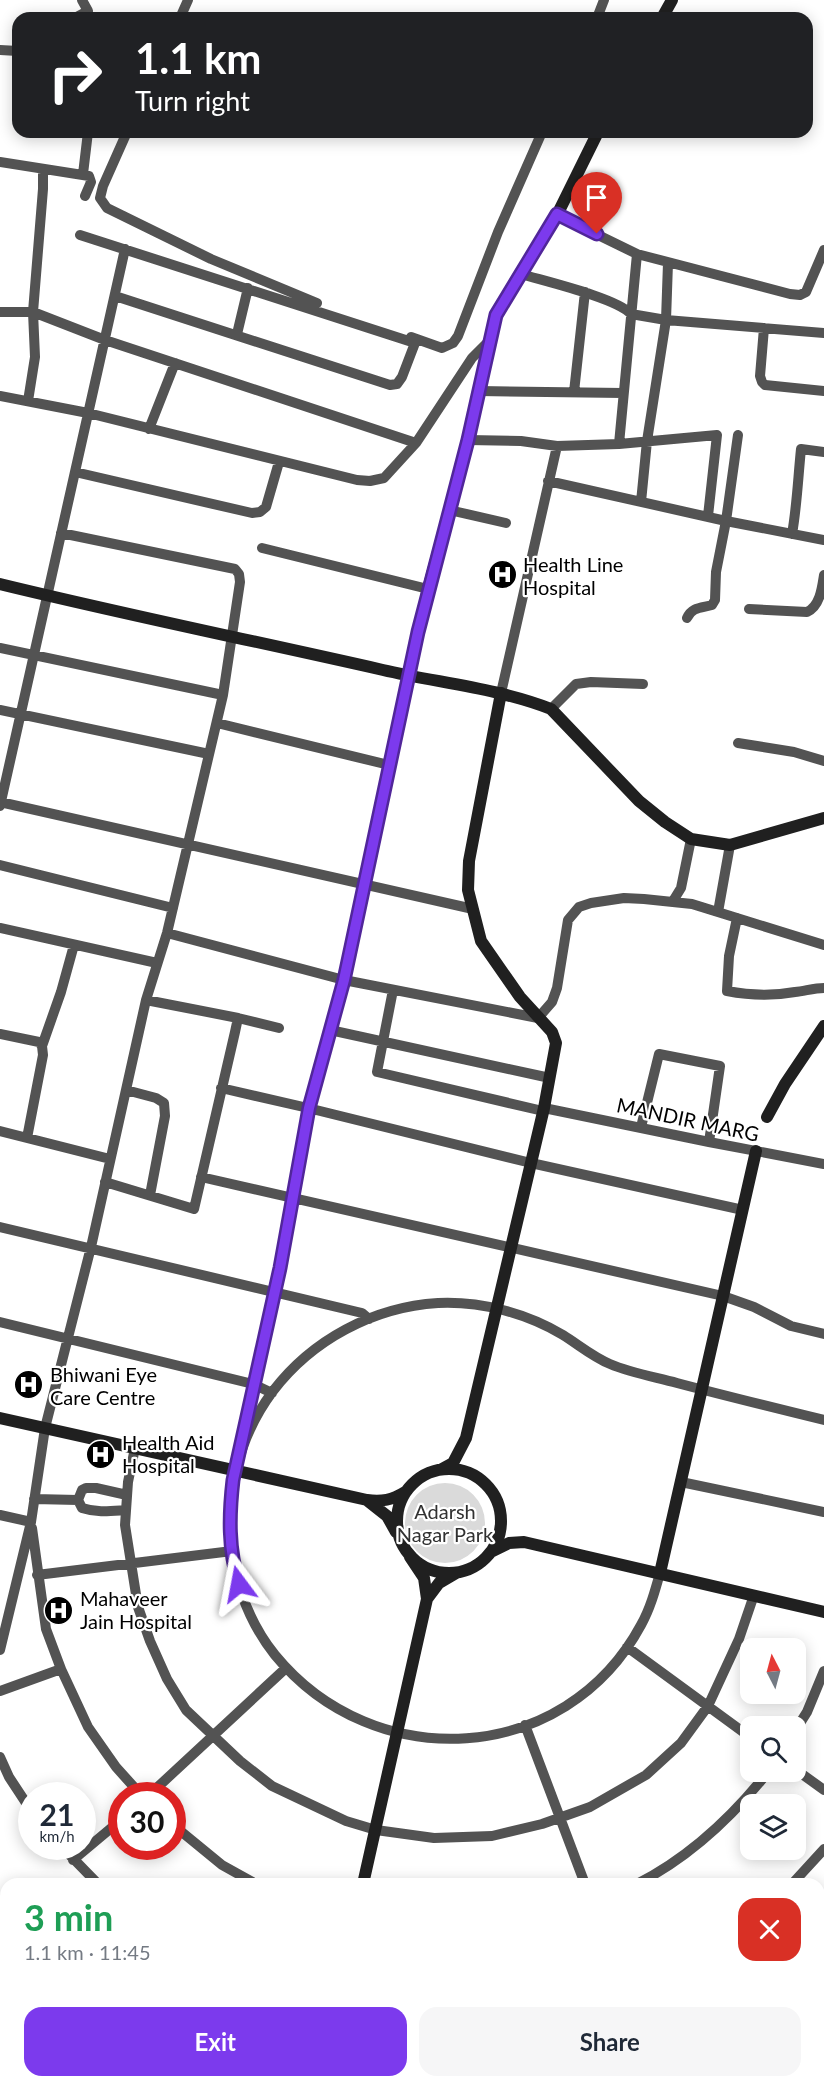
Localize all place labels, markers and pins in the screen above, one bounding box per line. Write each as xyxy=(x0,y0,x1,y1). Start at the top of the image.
pin xyxy=(571,172,622,234)
place label: Health Line Hospital xyxy=(523,552,623,599)
hospital icon: Health Line Hospital xyxy=(486,559,518,591)
place label: Bhiwani Eye Care Centre xyxy=(50,1362,157,1409)
hospital icon: Bhiwani Eye Care Centre xyxy=(13,1369,45,1401)
place label: Health Aid Hospital xyxy=(122,1430,214,1477)
hospital icon: Health Aid Hospital xyxy=(85,1438,117,1470)
place label: Mahaveer Jain Hospital xyxy=(80,1586,192,1633)
hospital icon: Mahaveer Jain Hospital xyxy=(43,1594,75,1626)

